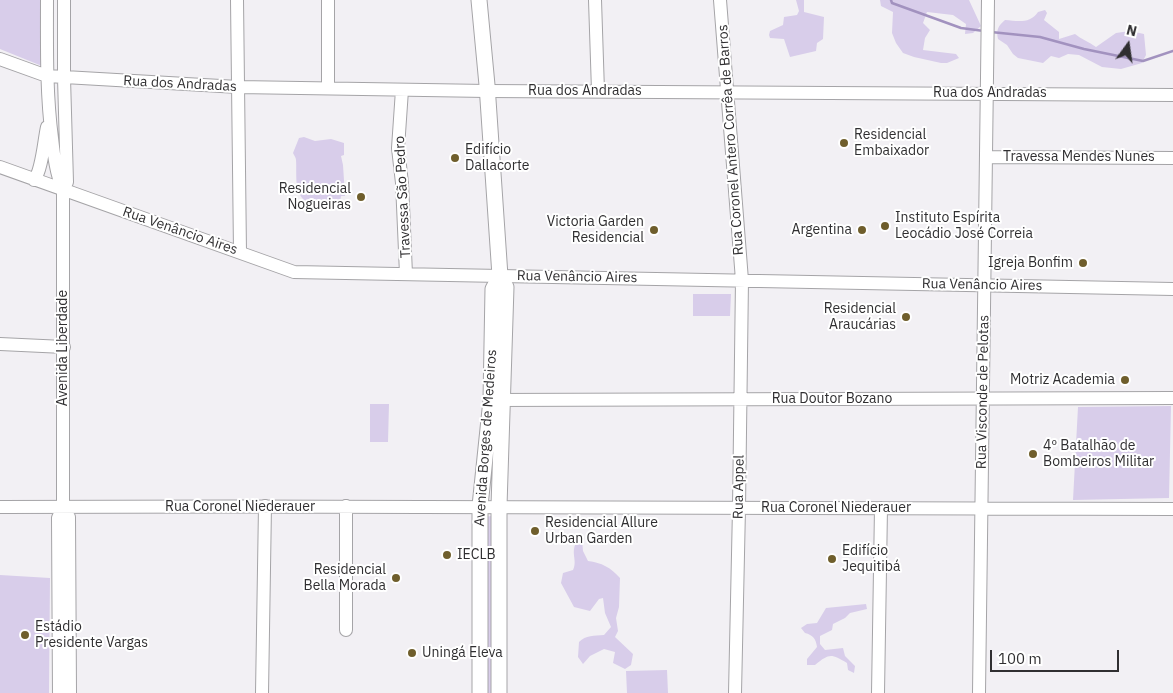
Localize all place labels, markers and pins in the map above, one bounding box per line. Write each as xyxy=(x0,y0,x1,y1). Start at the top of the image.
place label: Residencial Embaixador xyxy=(854,127,929,160)
marker: Residencial Embaixador xyxy=(838,137,850,149)
place label: Edifício Dallacorte xyxy=(465,142,529,174)
marker: Edifício Dallacorte xyxy=(449,152,461,164)
place label: Residencial Nogueiras xyxy=(279,181,351,213)
marker: Residencial Nogueiras xyxy=(355,191,367,203)
place label: Instituto Espírita Leocádio José Correia xyxy=(895,210,1033,242)
place label: Victoria Garden Residencial xyxy=(547,214,644,246)
marker: Instituto Espírita Leocádio José Correia xyxy=(879,220,891,232)
place label: Argentina xyxy=(791,222,852,238)
marker: Victoria Garden Residencial xyxy=(648,224,660,236)
marker: Argentina xyxy=(856,224,868,236)
place label: Igreja Bonfim xyxy=(988,255,1073,271)
marker: Igreja Bonfim xyxy=(1077,257,1089,269)
place label: Residencial Araucárias xyxy=(824,301,896,334)
marker: Residencial Araucárias xyxy=(900,311,912,323)
place label: Motriz Academia xyxy=(1010,372,1115,388)
marker: Motriz Academia xyxy=(1119,374,1131,386)
place label: 4º Batalhão de Bombeiros Militar xyxy=(1043,438,1154,471)
marker: 4º Batalhão de Bombeiros Militar xyxy=(1027,448,1039,460)
place label: Residencial Allure Urban Garden xyxy=(545,515,658,548)
marker: Residencial Allure Urban Garden xyxy=(529,525,541,537)
place label: Edifício Jequitibá xyxy=(842,543,900,576)
place label: IECLB xyxy=(457,547,496,563)
marker: IECLB xyxy=(441,549,453,561)
marker: Edifício Jequitibá xyxy=(826,553,838,565)
place label: Residencial Bella Morada xyxy=(303,562,386,594)
marker: Residencial Bella Morada xyxy=(390,572,402,584)
place label: Estádio Presidente Vargas xyxy=(35,619,148,652)
marker: Estádio Presidente Vargas xyxy=(19,629,31,641)
place label: Uningá Eleva xyxy=(422,645,503,661)
marker: Uningá Eleva xyxy=(406,647,418,659)

